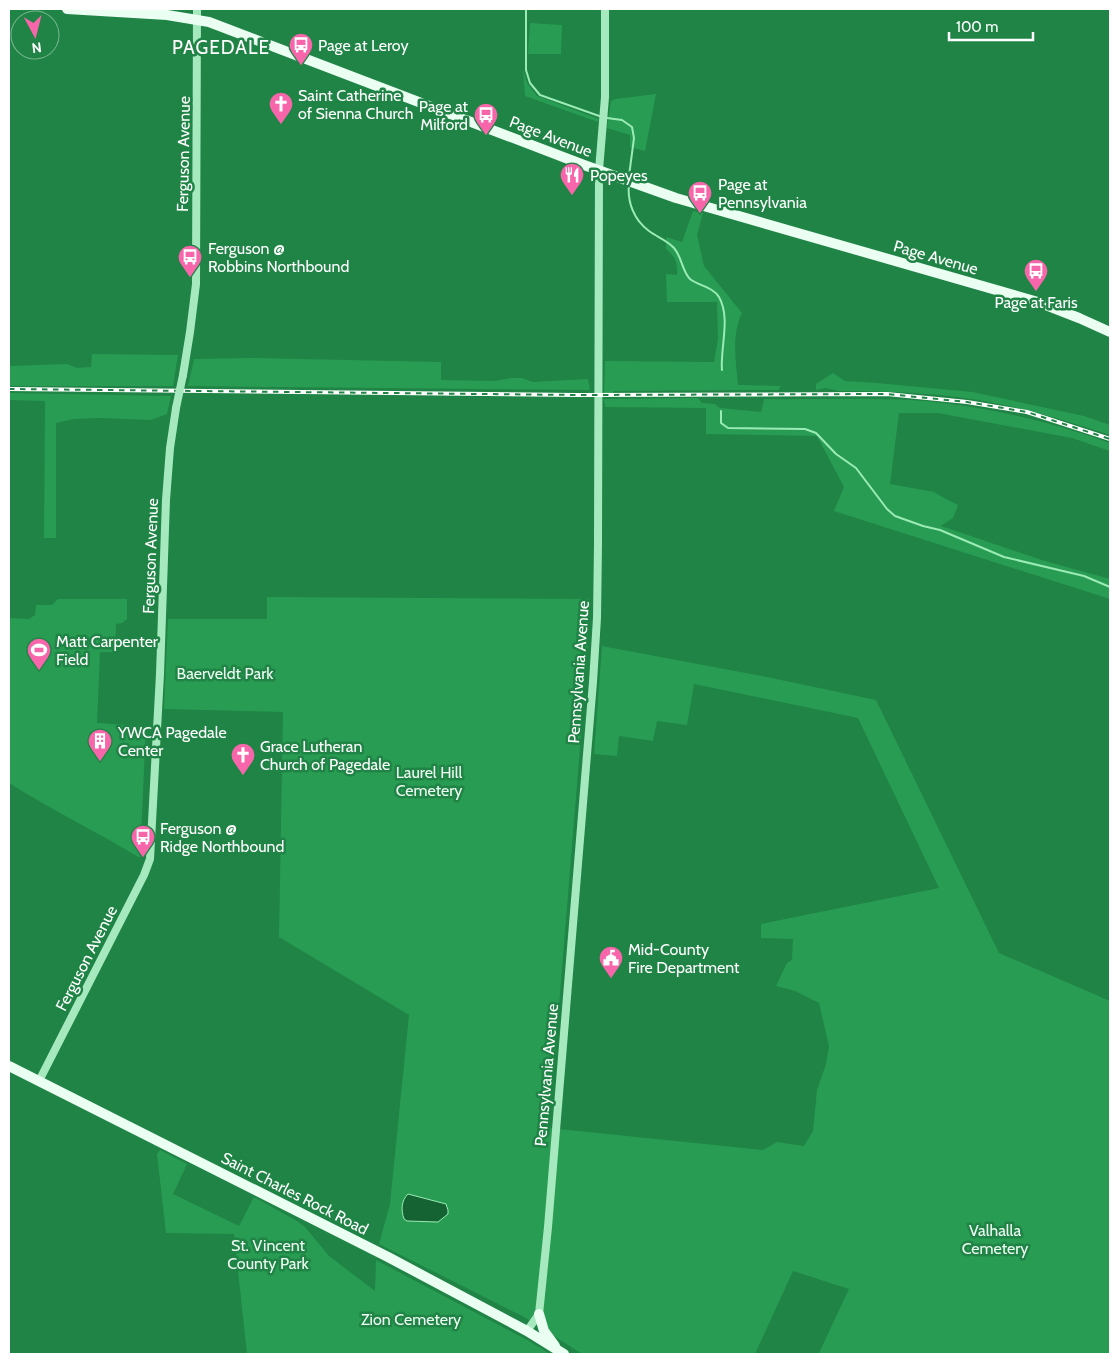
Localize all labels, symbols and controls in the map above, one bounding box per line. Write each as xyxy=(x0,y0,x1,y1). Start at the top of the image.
north arrow xyxy=(10,10,60,60)
scale bar xyxy=(949,10,1033,42)
text: 100 m xyxy=(956,18,998,36)
bus stop icon: Page at Leroy xyxy=(288,32,314,66)
district label: PAGEDALE xyxy=(172,36,270,59)
place label: Page at Leroy xyxy=(318,36,408,55)
text: N xyxy=(31,38,43,57)
place label: Saint Catherine of Sienna Church xyxy=(298,86,413,123)
church icon: Saint Catherine of Sienna Church xyxy=(268,91,294,125)
street label: Ferguson Avenue xyxy=(173,96,194,212)
place label: Page at Milford xyxy=(419,97,469,134)
bus stop icon: Page at Milford xyxy=(473,102,499,136)
street label: Page Avenue xyxy=(507,112,595,161)
restaurant icon: Popeyes xyxy=(559,162,585,196)
place label: Popeyes xyxy=(590,166,648,185)
place label: Page at Pennsylvania xyxy=(718,175,807,212)
bus stop icon: Page at Pennsylvania xyxy=(687,180,713,214)
street label: Page Avenue xyxy=(891,236,980,279)
place label: Ferguson @ Robbins Northbound xyxy=(208,239,349,276)
bus stop icon: Ferguson @ Robbins Northbound xyxy=(177,244,203,278)
bus stop icon: Page at Faris xyxy=(1023,258,1049,292)
place label: Page at Faris xyxy=(994,293,1078,312)
street label: Ferguson Avenue xyxy=(139,498,162,614)
street label: Pennsylvania Avenue xyxy=(564,600,593,744)
place label: Matt Carpenter Field xyxy=(56,632,159,669)
sports icon: Matt Carpenter Field xyxy=(26,637,52,671)
park label: Baerveldt Park xyxy=(177,664,274,683)
place label: YWCA Pagedale Center xyxy=(117,723,227,760)
building icon: YWCA Pagedale Center xyxy=(87,728,113,762)
place label: Grace Lutheran Church of Pagedale xyxy=(260,737,390,774)
church icon: Grace Lutheran Church of Pagedale xyxy=(230,742,256,776)
park label: Laurel Hill Cemetery xyxy=(396,763,463,800)
place label: Ferguson @ Ridge Northbound xyxy=(160,819,284,856)
bus stop icon: Ferguson @ Ridge Northbound xyxy=(130,824,156,858)
street label: Ferguson Avenue xyxy=(52,902,121,1014)
place label: Mid-County Fire Department xyxy=(628,940,740,977)
public building icon: Mid-County Fire Department xyxy=(598,945,624,979)
street label: Pennsylvania Avenue xyxy=(531,1003,562,1147)
street label: Saint Charles Rock Road xyxy=(218,1148,371,1239)
park label: Valhalla Cemetery xyxy=(962,1221,1028,1258)
park label: St. Vincent County Park xyxy=(227,1236,310,1273)
park label: Zion Cemetery xyxy=(361,1310,461,1329)

